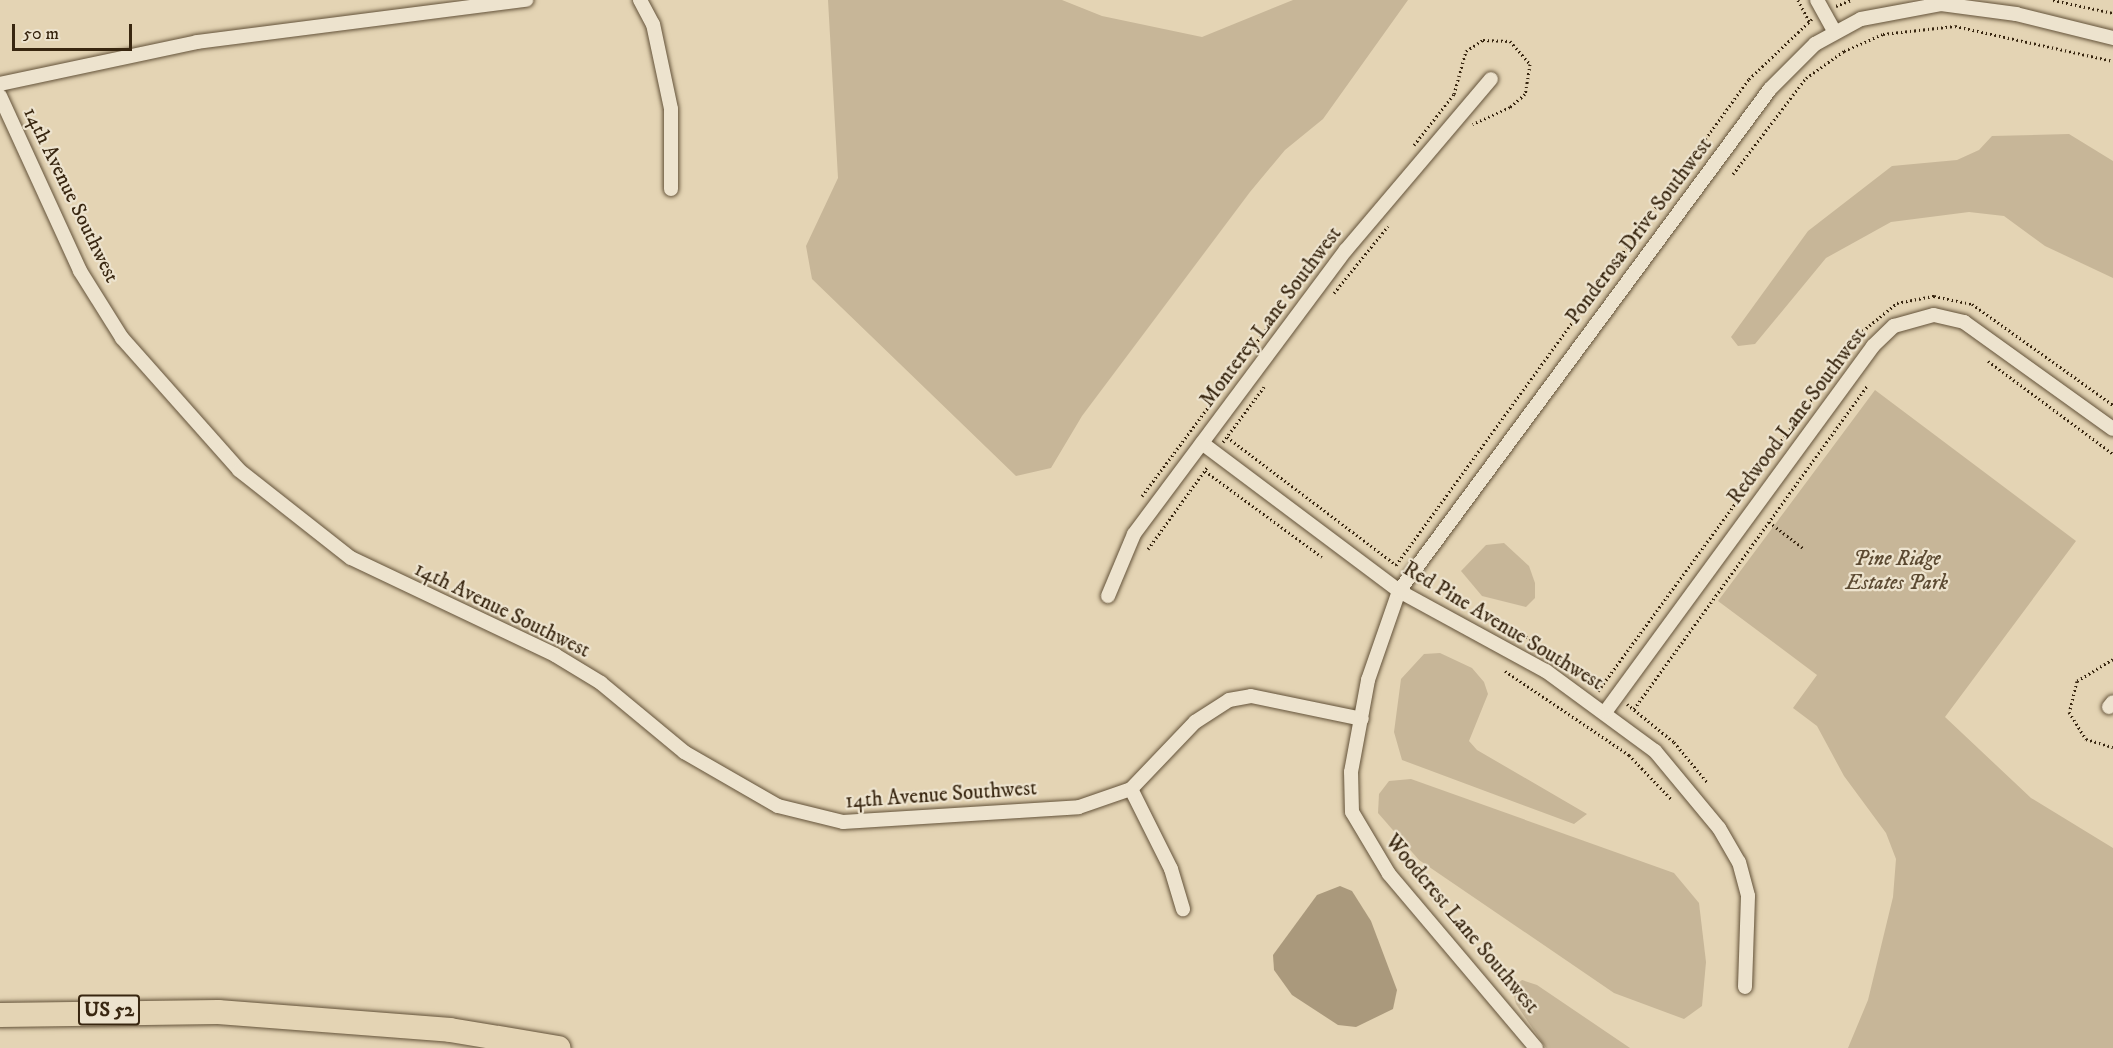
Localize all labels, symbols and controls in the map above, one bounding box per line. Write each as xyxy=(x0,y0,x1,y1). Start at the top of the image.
scale bar xyxy=(15,12,135,50)
text: 50 m xyxy=(23,23,59,45)
street label: 14th Avenue Southwest xyxy=(18,103,124,287)
street label: Ponderosa Drive Southwest xyxy=(1561,133,1717,329)
street label: Monterey Lane Southwest xyxy=(1195,222,1347,412)
street label: Redwood Lane Southwest xyxy=(1722,323,1872,509)
park label: Pine Ridge Estates Park xyxy=(1846,546,1948,596)
street label: Red Pine Avenue Southwest xyxy=(1398,556,1608,696)
street label: 14th Avenue Southwest xyxy=(410,557,594,663)
street label: 14th Avenue Southwest xyxy=(844,776,1038,814)
street label: Woodcrest Lane Southwest xyxy=(1380,829,1544,1019)
road number: US 52 xyxy=(78,993,140,1027)

